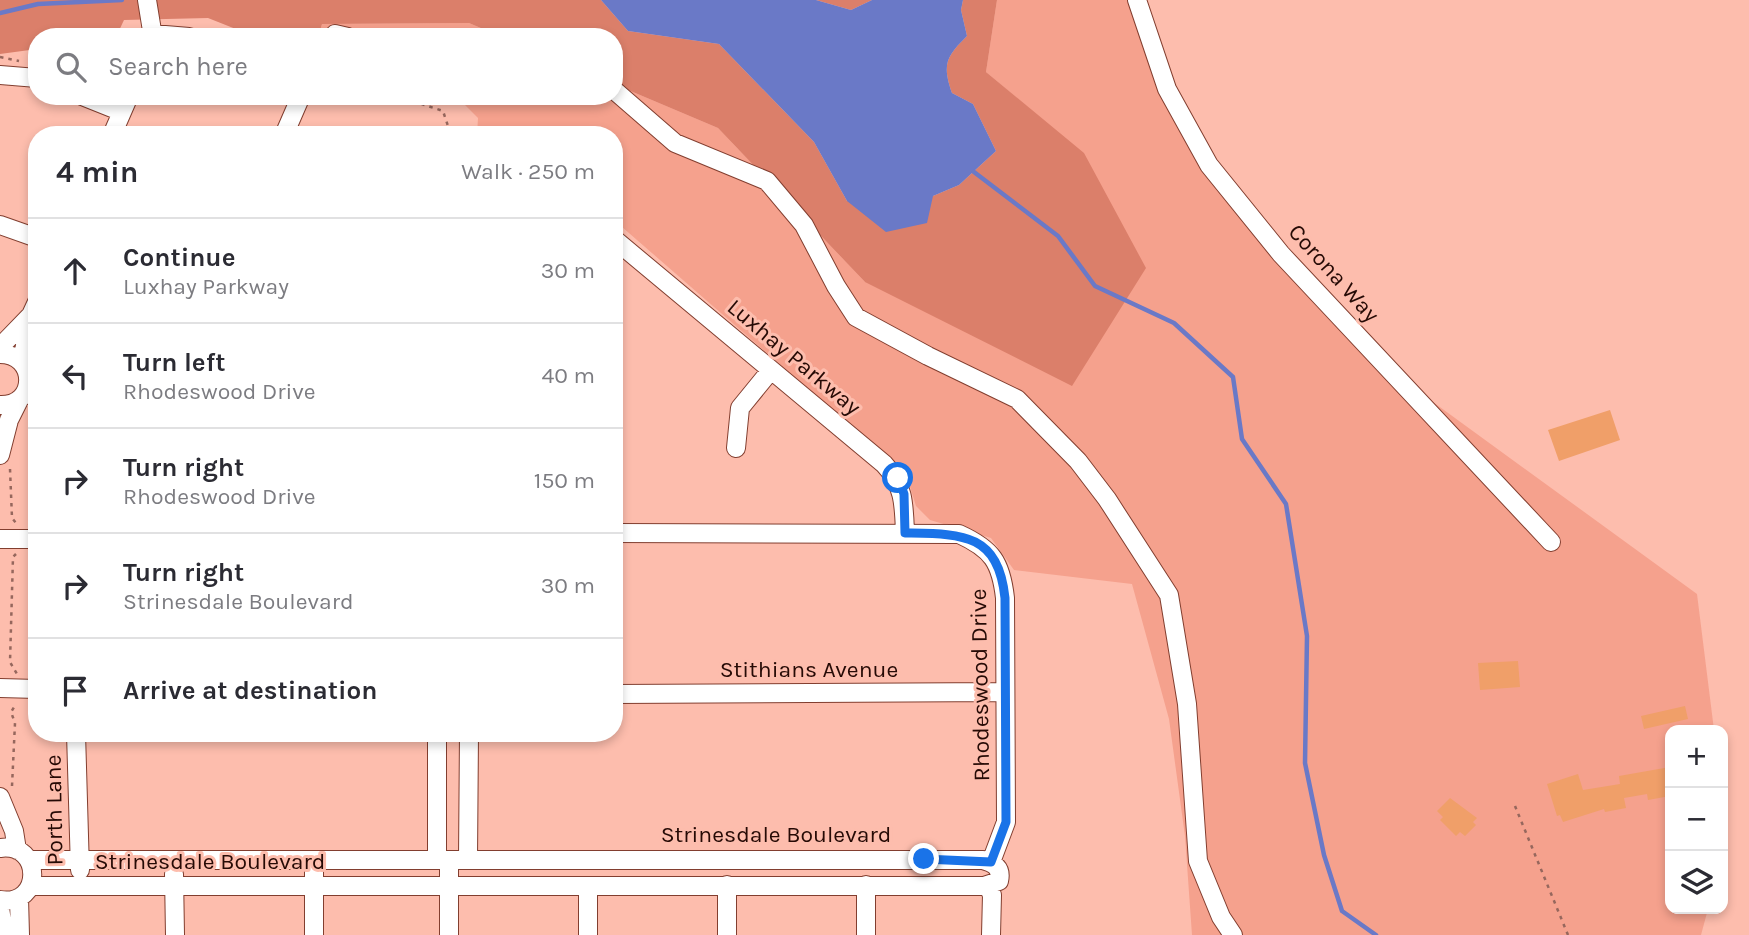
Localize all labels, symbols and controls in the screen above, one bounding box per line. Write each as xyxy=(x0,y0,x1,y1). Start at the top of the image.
search box xyxy=(28,28,623,105)
icon: search xyxy=(52,48,90,86)
text: Search here xyxy=(108,51,248,82)
text: 4 min xyxy=(56,154,138,190)
text: Walk · 250 m xyxy=(461,158,595,185)
street label: Corona Way xyxy=(1283,218,1385,328)
text: Continue xyxy=(123,242,235,273)
icon: ahead xyxy=(56,252,94,290)
text: 30 m xyxy=(541,257,595,284)
text: Luxhay Parkway xyxy=(123,273,289,300)
street label: Luxhay Parkway xyxy=(722,293,866,421)
text: Turn left xyxy=(123,347,225,378)
icon: left xyxy=(56,357,94,395)
text: 40 m xyxy=(542,362,595,389)
text: Rhodeswood Drive xyxy=(123,378,316,405)
text: Turn right xyxy=(123,452,244,483)
icon: right xyxy=(56,462,94,500)
route start xyxy=(882,462,913,493)
text: 150 m xyxy=(534,467,595,494)
text: Rhodeswood Drive xyxy=(123,483,316,510)
text: Turn right xyxy=(123,557,244,588)
icon: right xyxy=(56,567,94,605)
text: 30 m xyxy=(541,572,595,599)
text: Strinesdale Boulevard xyxy=(123,588,354,615)
street label: Rhodeswood Drive xyxy=(965,588,995,782)
street label: Stithians Avenue xyxy=(720,656,898,683)
icon: arrive xyxy=(56,672,94,710)
text: Arrive at destination xyxy=(123,675,377,706)
map controls xyxy=(1665,725,1728,914)
button: + xyxy=(1665,725,1728,788)
street label: Porth Lane xyxy=(40,754,68,866)
button: − xyxy=(1665,788,1728,851)
street label: Strinesdale Boulevard xyxy=(661,821,891,848)
route end xyxy=(908,843,939,874)
street label: Strinesdale Boulevard xyxy=(95,848,325,875)
button: layers xyxy=(1665,851,1728,914)

